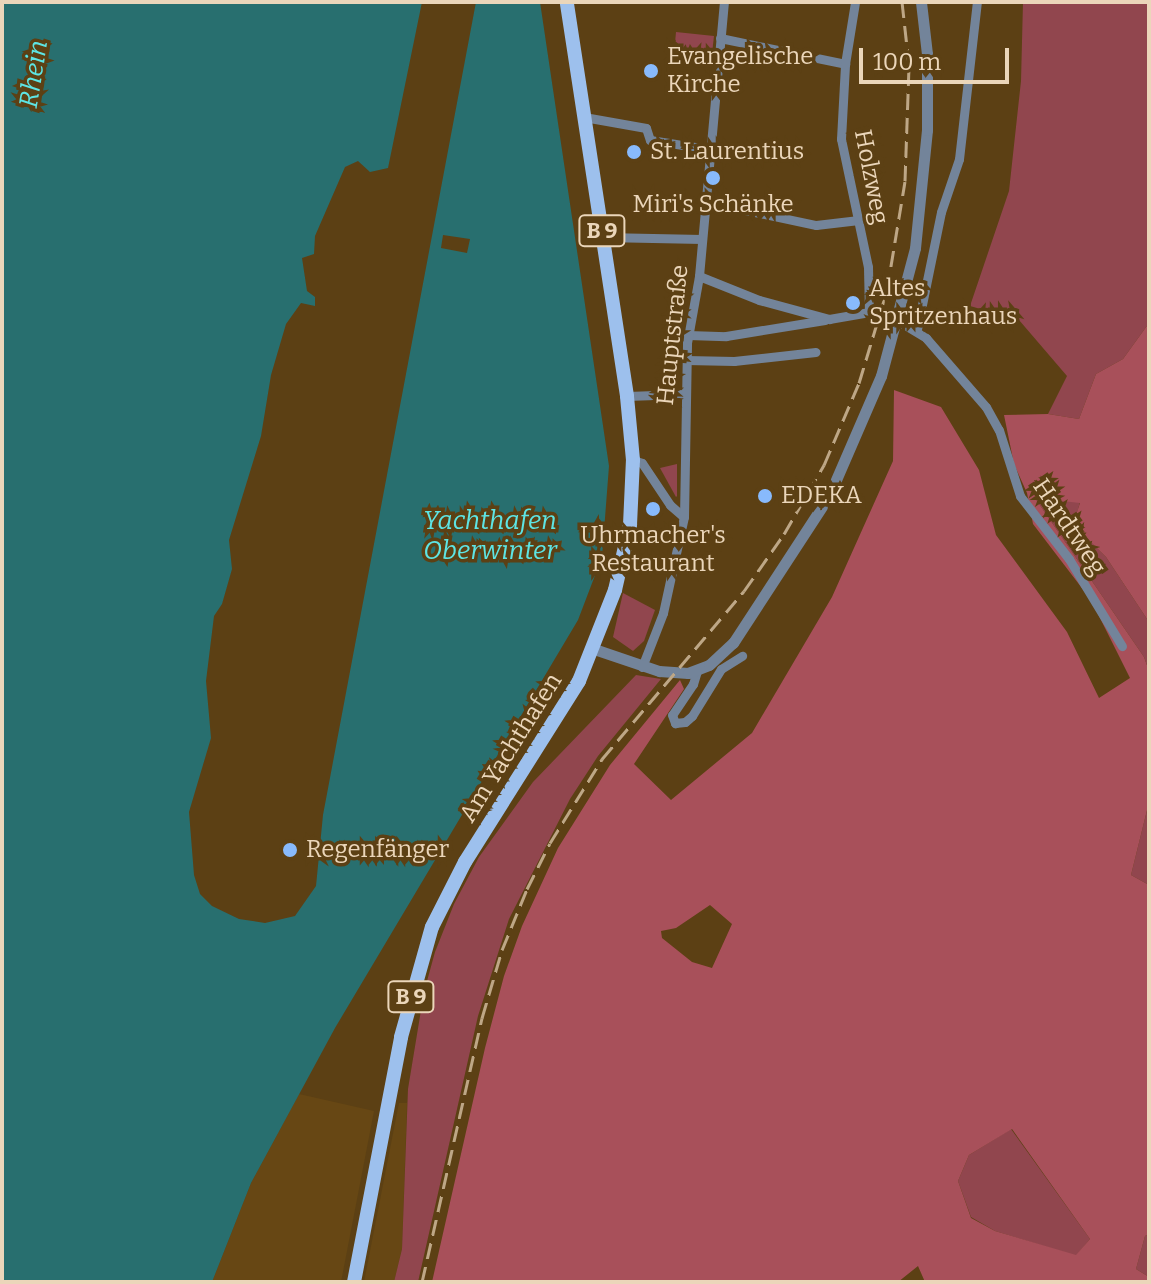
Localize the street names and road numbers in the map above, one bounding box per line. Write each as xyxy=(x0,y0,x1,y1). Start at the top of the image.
street label: Holzweg xyxy=(848,127,894,227)
road number: B 9 xyxy=(578,213,626,249)
street label: Hauptstraße xyxy=(651,263,695,407)
street label: Hardtweg xyxy=(1026,473,1112,581)
street label: Am Yachthafen xyxy=(454,668,568,828)
road number: B 9 xyxy=(387,979,435,1015)

